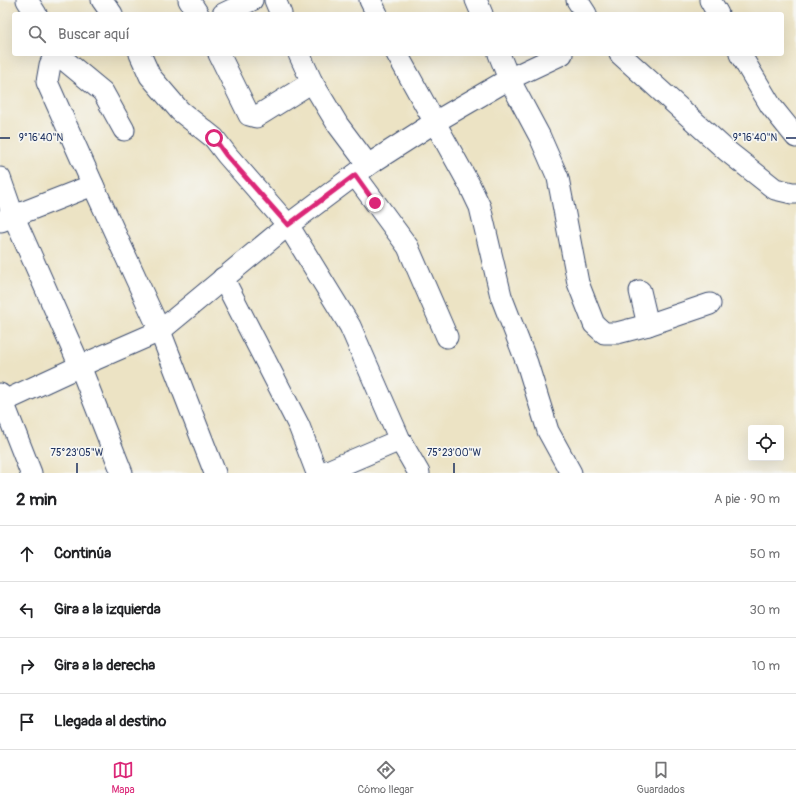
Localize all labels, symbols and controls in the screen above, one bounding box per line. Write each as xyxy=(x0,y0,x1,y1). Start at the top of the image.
search box xyxy=(12,12,784,56)
icon: search xyxy=(26,23,48,45)
text: Buscar aquí xyxy=(58,25,130,44)
route start xyxy=(205,129,223,147)
text: 9°16'40"N xyxy=(19,132,64,144)
text: 9°16'40"N xyxy=(733,132,778,144)
route end xyxy=(366,194,384,212)
map controls xyxy=(748,425,784,461)
button: locate xyxy=(748,425,784,461)
text: 75°23'05"W xyxy=(51,447,104,459)
text: 75°23'00"W xyxy=(427,447,482,459)
text: 2 min xyxy=(16,489,57,510)
text: A pie · 90 m xyxy=(714,491,780,507)
icon: ahead xyxy=(16,543,38,565)
text: Continúa xyxy=(54,544,111,563)
text: 50 m xyxy=(750,546,780,562)
icon: left xyxy=(16,599,38,621)
text: Gira a la izquierda xyxy=(54,600,161,619)
text: 30 m xyxy=(750,602,780,618)
icon: right xyxy=(16,655,38,677)
text: Gira a la derecha xyxy=(54,656,155,675)
text: 10 m xyxy=(752,658,780,674)
icon: arrive xyxy=(16,711,38,733)
text: Llegada al destino xyxy=(54,712,166,731)
tab: Mapa xyxy=(111,759,135,796)
tab: Cómo llegar xyxy=(358,759,414,796)
tab: Guardados xyxy=(636,759,685,796)

